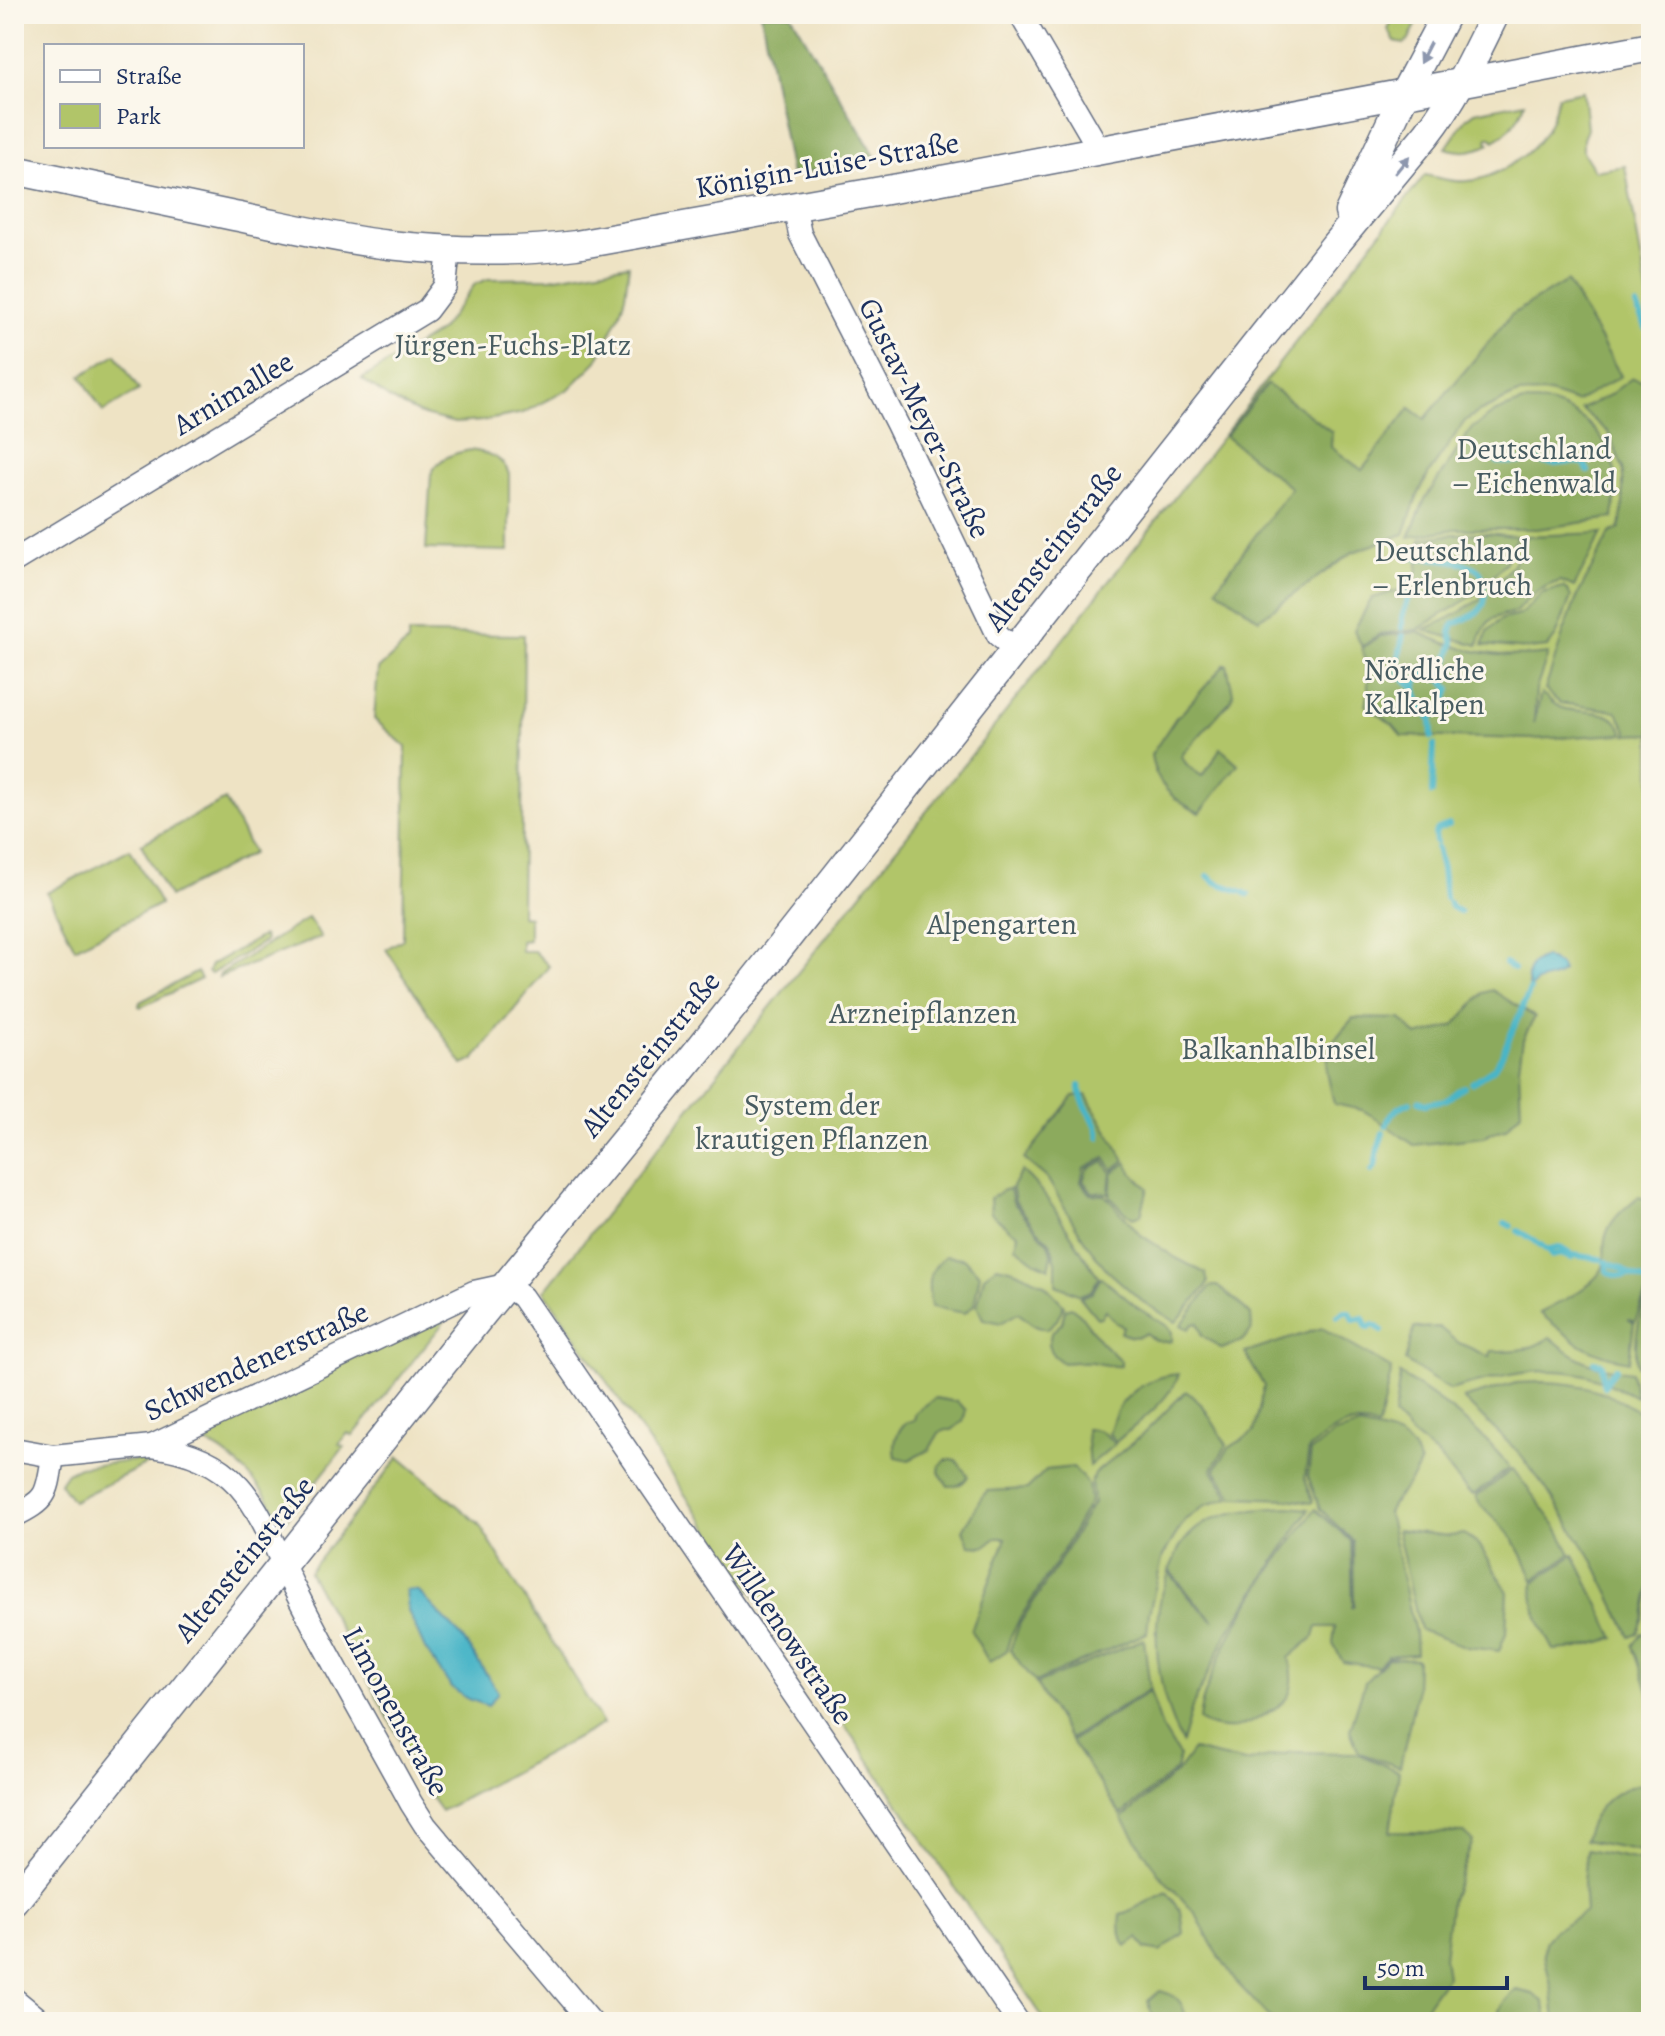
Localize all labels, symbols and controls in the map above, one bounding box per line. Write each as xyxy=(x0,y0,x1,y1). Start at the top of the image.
one-way arrow xyxy=(1419,41,1432,64)
legend xyxy=(44,44,304,148)
text: Straße xyxy=(116,60,182,92)
text: Park xyxy=(116,100,161,132)
street label: Königin-Luise-Straße xyxy=(692,122,962,208)
one-way arrow xyxy=(1394,155,1410,175)
street label: Gustav-Meyer-Straße xyxy=(849,291,1001,545)
park label: Jürgen-Fuchs-Platz xyxy=(395,325,631,365)
street label: Arnimallee xyxy=(165,341,301,445)
park label: Deutschland – Eichenwald xyxy=(1452,429,1617,503)
street label: Altensteinstraße xyxy=(974,455,1131,640)
park label: Deutschland – Erlenbruch xyxy=(1372,531,1532,605)
park label: Nördliche Kalkalpen xyxy=(1363,650,1485,724)
park label: Alpengarten xyxy=(926,904,1077,944)
street label: Altensteinstraße xyxy=(570,963,729,1146)
park label: Arzneipflanzen xyxy=(828,993,1017,1033)
park label: Balkanhalbinsel xyxy=(1181,1029,1375,1069)
park label: System der krautigen Pflanzen xyxy=(695,1085,929,1159)
street label: Schwendenerstraße xyxy=(137,1291,375,1431)
street label: Altensteinstraße xyxy=(164,1468,323,1651)
street label: Willdenowstraße xyxy=(712,1535,863,1732)
street label: Limonenstraße xyxy=(333,1619,459,1803)
scale bar xyxy=(1365,1940,1507,1990)
text: 50 m xyxy=(1377,1952,1425,1984)

